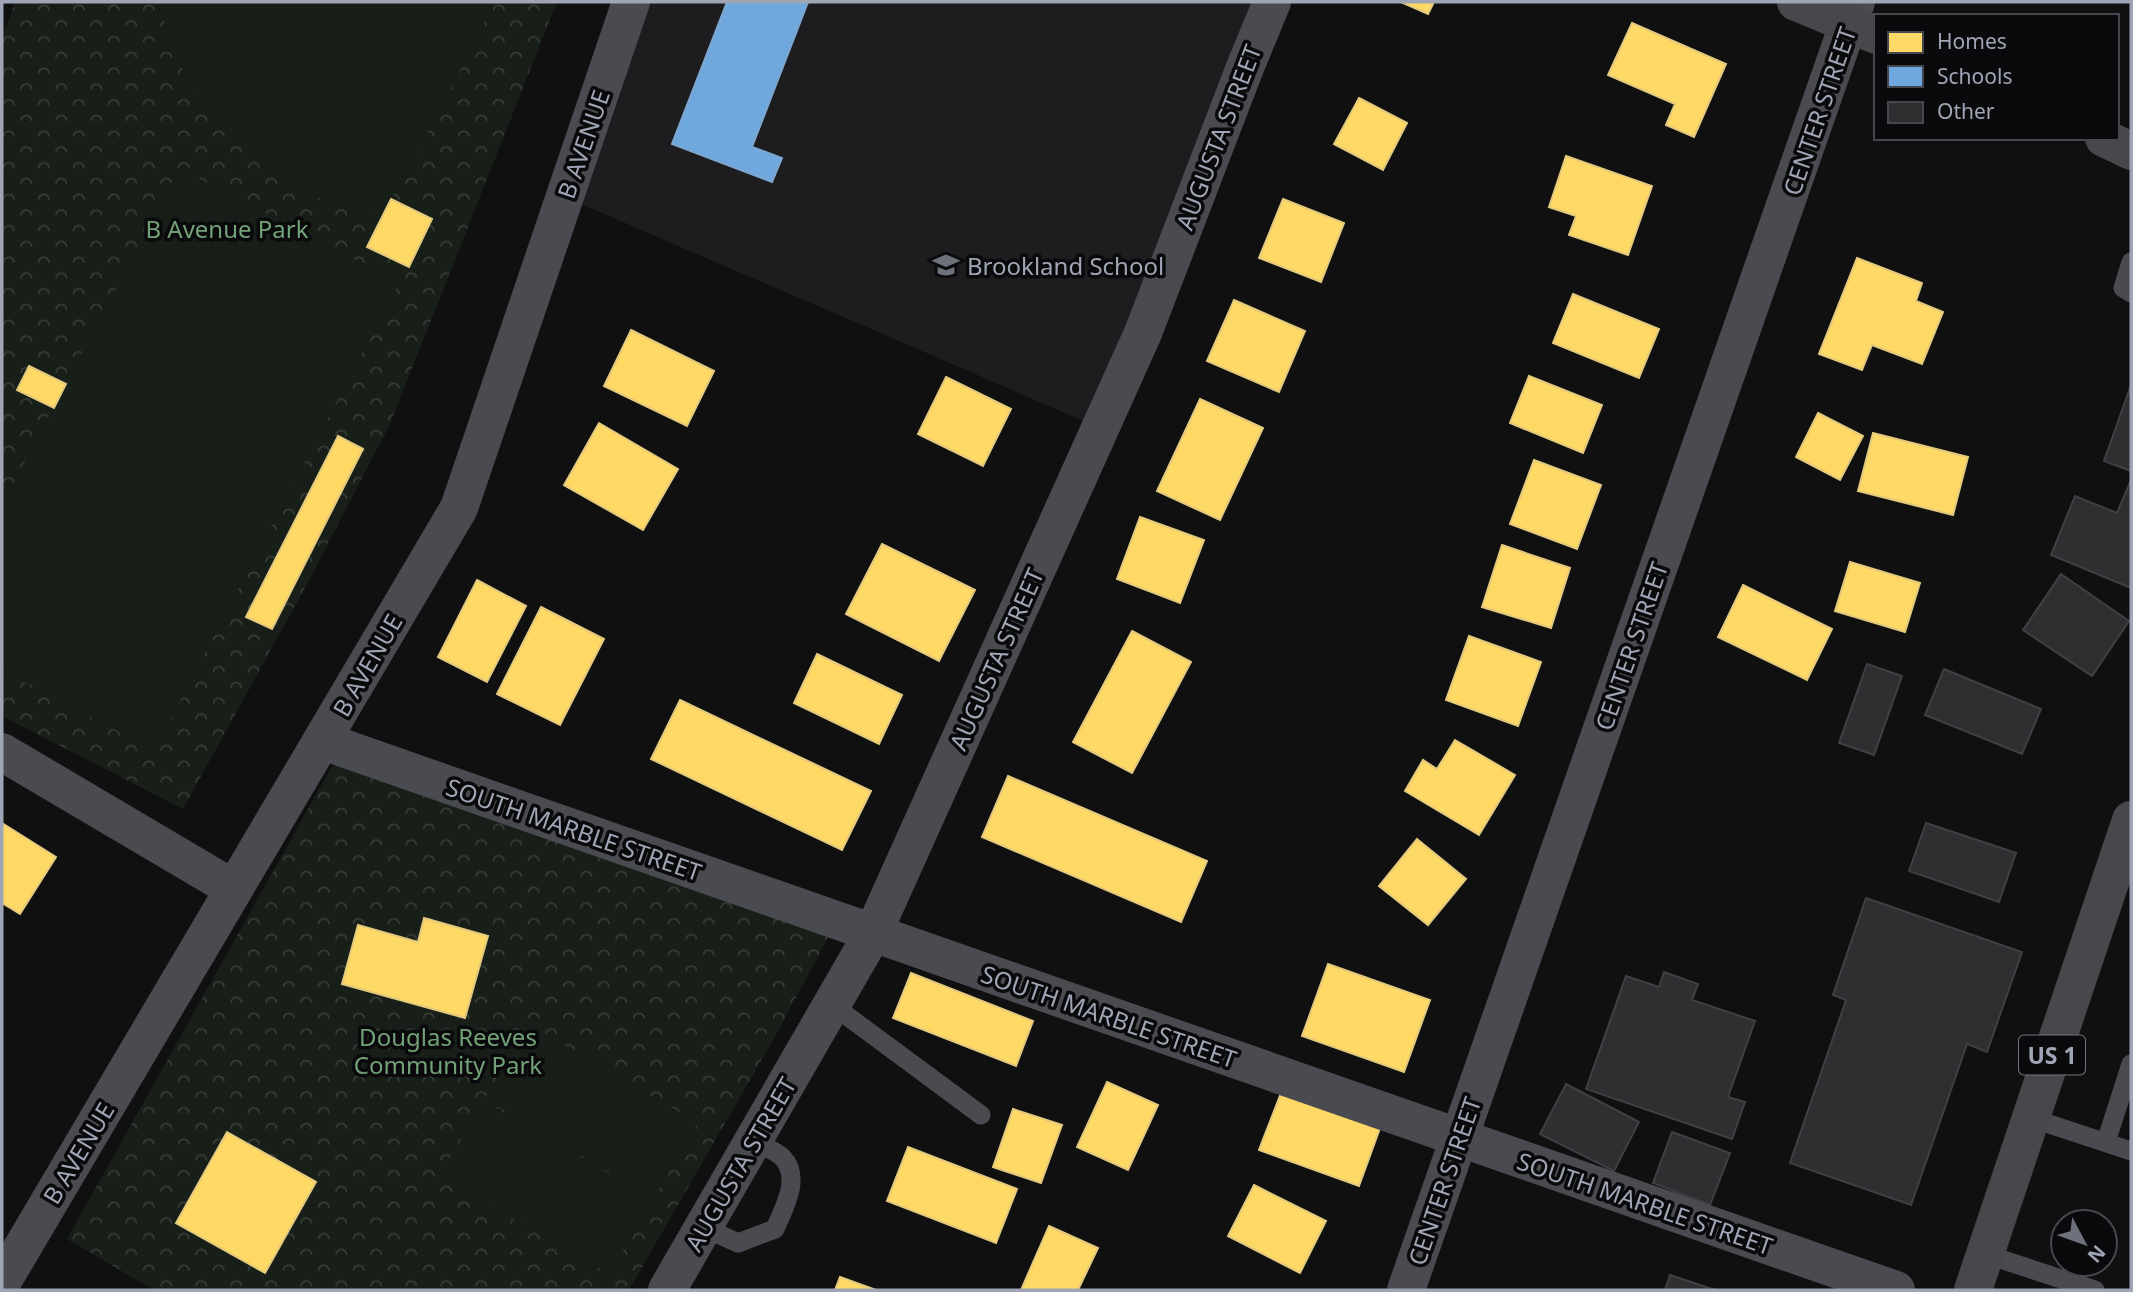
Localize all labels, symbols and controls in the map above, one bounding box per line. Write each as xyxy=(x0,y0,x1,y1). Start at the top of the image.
legend xyxy=(1874,14,2119,140)
street label: CENTER STREET xyxy=(1775,22,1863,200)
text: Homes xyxy=(1937,27,2007,55)
street label: AUGUSTA STREET xyxy=(1168,39,1269,234)
text: Schools xyxy=(1937,62,2012,90)
street label: B AVENUE xyxy=(549,85,617,203)
text: Other xyxy=(1937,97,1995,125)
park label: B Avenue Park xyxy=(145,212,309,245)
place label: Brookland School xyxy=(967,249,1164,282)
school or university icon: Brookland School xyxy=(931,250,961,280)
street label: CENTER STREET xyxy=(1587,557,1675,735)
street label: AUGUSTA STREET xyxy=(941,562,1051,755)
street label: B AVENUE xyxy=(324,608,410,722)
street label: SOUTH MARBLE STREET xyxy=(442,770,707,888)
street label: SOUTH MARBLE STREET xyxy=(977,957,1242,1075)
park label: Douglas Reeves Community Park xyxy=(354,1020,542,1081)
road number: US 1 xyxy=(2019,1036,2085,1074)
street label: AUGUSTA STREET xyxy=(677,1070,804,1257)
street label: CENTER STREET xyxy=(1400,1092,1488,1270)
street label: B AVENUE xyxy=(35,1096,121,1210)
street label: SOUTH MARBLE STREET xyxy=(1513,1144,1778,1262)
north arrow xyxy=(2049,1208,2119,1278)
text: N xyxy=(2082,1240,2112,1269)

